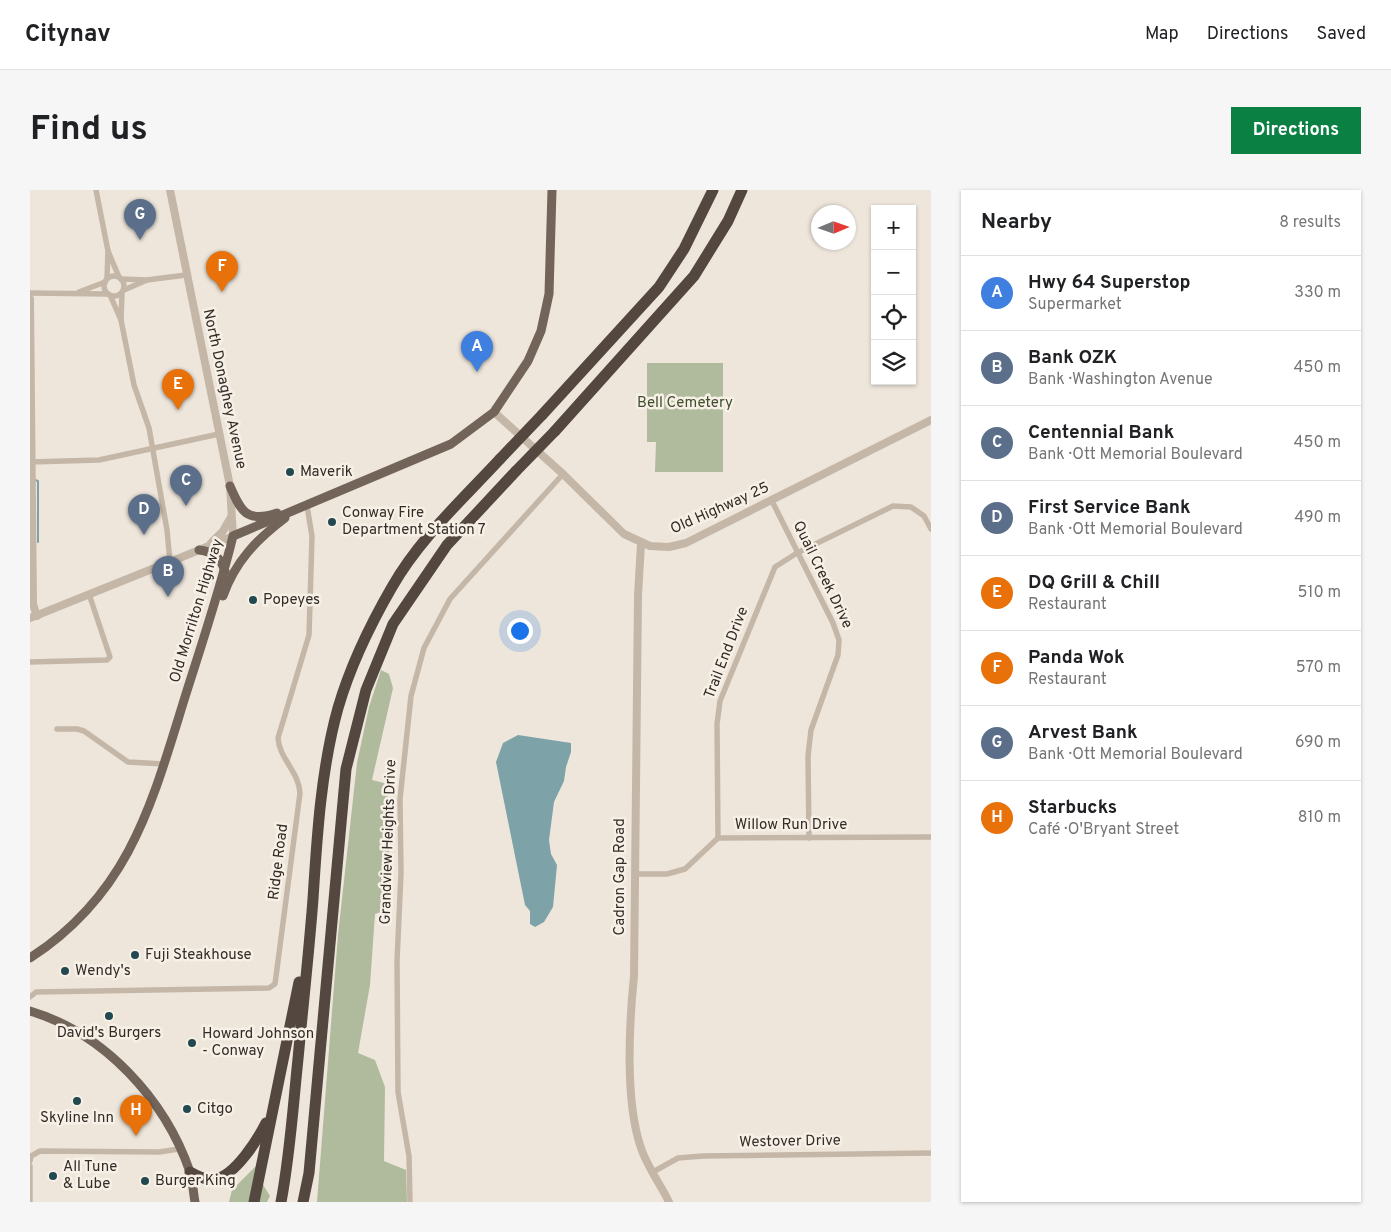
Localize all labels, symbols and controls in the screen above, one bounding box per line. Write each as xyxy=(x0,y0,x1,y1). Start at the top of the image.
text: Citynav xyxy=(25,20,111,50)
text: Map xyxy=(1145,23,1179,46)
text: Directions xyxy=(1207,23,1289,46)
text: Saved xyxy=(1317,23,1366,46)
button: Directions xyxy=(1231,107,1361,154)
text: Find us xyxy=(30,108,148,152)
pin: G xyxy=(124,199,156,240)
north arrow xyxy=(811,205,856,250)
map controls xyxy=(871,205,916,385)
button: + xyxy=(871,205,916,250)
text: Nearby xyxy=(981,209,1052,236)
text: 8 results xyxy=(1279,213,1341,233)
button: − xyxy=(871,250,916,295)
pin: F xyxy=(206,251,238,292)
text: Hwy 64 Superstop xyxy=(1028,271,1191,295)
text: A xyxy=(991,283,1003,303)
text: 330 m xyxy=(1294,283,1341,303)
button: locate xyxy=(871,295,916,340)
text: Supermarket xyxy=(1028,295,1122,315)
street label: North Donaghey Avenue xyxy=(198,307,250,471)
pin: A xyxy=(461,331,493,372)
button: layers xyxy=(871,340,916,385)
text: Bank OZK xyxy=(1028,346,1117,370)
text: B xyxy=(991,358,1003,378)
text: 450 m xyxy=(1294,358,1341,378)
pin: E xyxy=(162,369,194,410)
text: Bank · Washington Avenue xyxy=(1028,370,1213,390)
park label: Bell Cemetery xyxy=(637,394,733,413)
text: Centennial Bank xyxy=(1028,421,1174,445)
text: C xyxy=(992,433,1002,453)
text: 450 m xyxy=(1294,433,1341,453)
text: Bank · Ott Memorial Boulevard xyxy=(1028,445,1243,465)
place label: Maverik xyxy=(300,463,353,482)
pin: C xyxy=(170,465,202,506)
marker: Maverik xyxy=(284,466,296,478)
street label: Old Highway 25 xyxy=(668,479,772,539)
pin: D xyxy=(128,494,160,535)
text: First Service Bank xyxy=(1028,496,1191,520)
place label: Conway Fire Department Station 7 xyxy=(342,504,486,540)
text: D xyxy=(991,508,1003,528)
text: 490 m xyxy=(1294,508,1341,528)
marker: Conway Fire Department Station 7 xyxy=(326,516,338,528)
street label: Quail Creek Drive xyxy=(788,518,856,632)
text: Bank · Ott Memorial Boulevard xyxy=(1028,520,1243,540)
street label: Old Morrilton Highway xyxy=(166,537,228,685)
pin: B xyxy=(152,556,184,597)
text: DQ Grill & Chill xyxy=(1028,571,1160,595)
text: E xyxy=(992,583,1002,603)
text: 510 m xyxy=(1298,583,1341,603)
place label: Popeyes xyxy=(263,591,320,610)
marker: Popeyes xyxy=(247,594,259,606)
text: Restaurant xyxy=(1028,595,1107,615)
street label: Trail End Drive xyxy=(701,604,753,702)
your location xyxy=(507,618,533,644)
text: Panda Wok xyxy=(1028,646,1125,670)
text: F xyxy=(992,658,1002,678)
text: 570 m xyxy=(1296,658,1341,678)
text: Restaurant xyxy=(1028,670,1107,690)
text: Arvest Bank xyxy=(1028,721,1138,745)
text: G xyxy=(992,733,1002,753)
text: 690 m xyxy=(1295,733,1341,753)
text: Bank · Ott Memorial Boulevard xyxy=(1028,745,1243,765)
street label: Grandview Heights Drive xyxy=(377,759,401,925)
text: Starbucks xyxy=(1028,796,1117,820)
text: H xyxy=(991,808,1003,828)
text: 810 m xyxy=(1298,808,1341,828)
street label: Willow Run Drive xyxy=(735,816,847,835)
street label: Cadron Gap Road xyxy=(611,818,630,936)
text: Café · O'Bryant Street xyxy=(1028,820,1179,840)
street label: Ridge Road xyxy=(265,823,293,901)
place label: Fuji Steakhouse xyxy=(145,946,252,965)
marker: Fuji Steakhouse xyxy=(129,949,141,961)
place label: Wendy's xyxy=(75,962,131,981)
marker: Wendy's xyxy=(59,965,71,977)
marker: David's Burgers xyxy=(103,1010,115,1022)
place label: David's Burgers xyxy=(57,1024,161,1043)
place label: Howard Johnson - Conway xyxy=(202,1025,314,1061)
marker: Howard Johnson - Conway xyxy=(186,1037,198,1049)
marker: Skyline Inn xyxy=(71,1095,83,1107)
pin: H xyxy=(120,1095,152,1136)
place label: Citgo xyxy=(197,1100,233,1119)
marker: Citgo xyxy=(181,1103,193,1115)
place label: Skyline Inn xyxy=(40,1109,114,1128)
street label: Westover Drive xyxy=(739,1132,841,1152)
place label: All Tune & Lube xyxy=(63,1158,117,1194)
marker: All Tune & Lube xyxy=(47,1170,59,1182)
place label: Burger King xyxy=(155,1172,236,1191)
marker: Burger King xyxy=(139,1175,151,1187)

